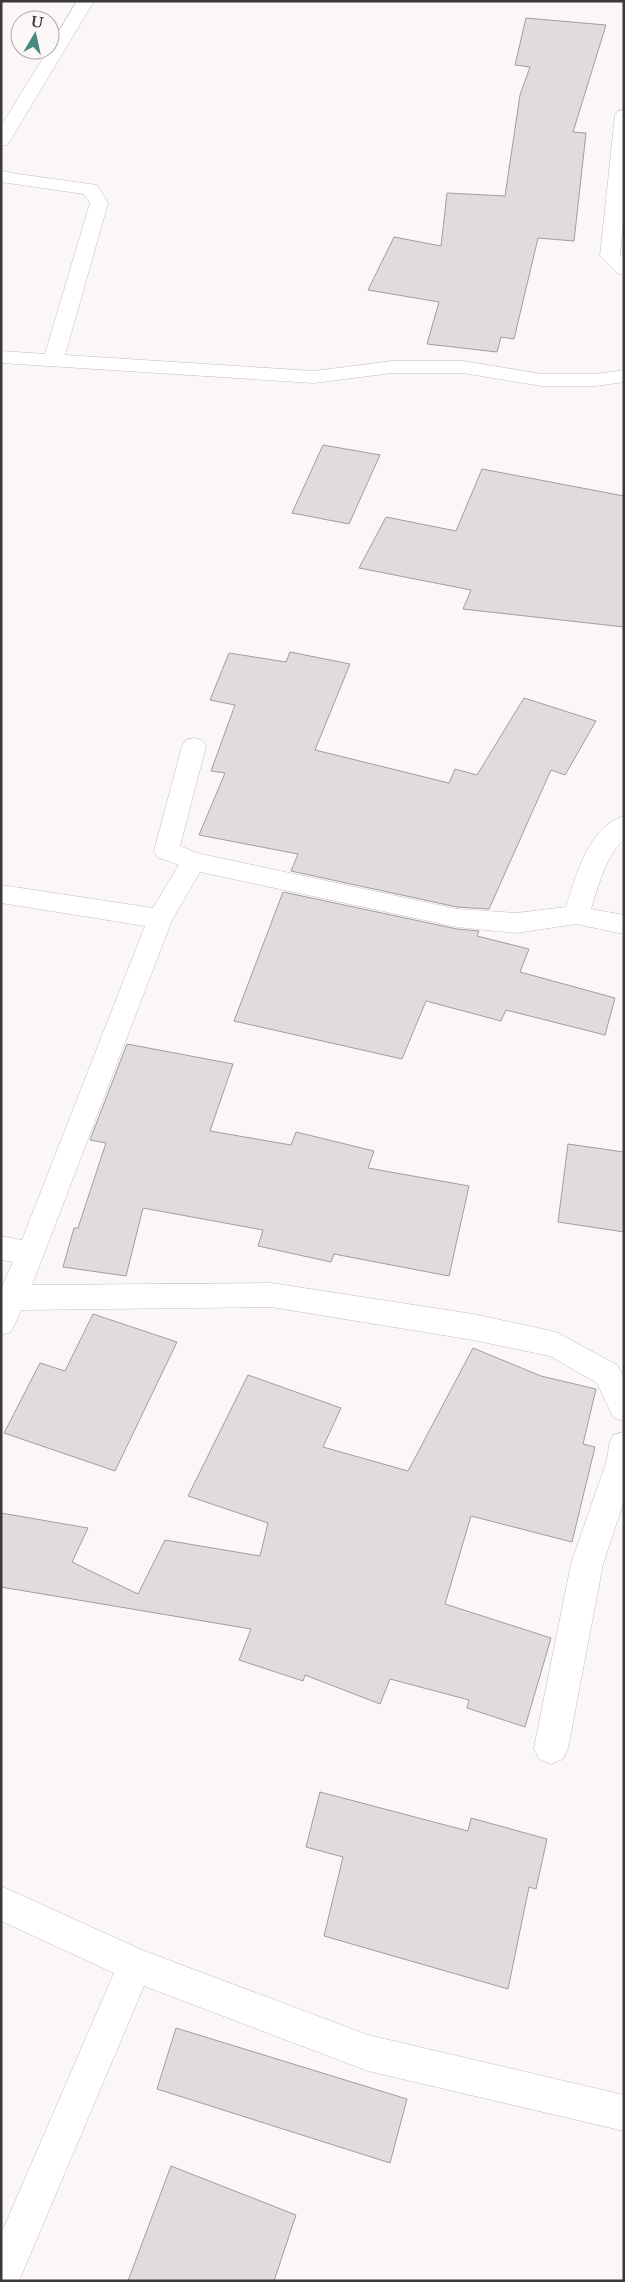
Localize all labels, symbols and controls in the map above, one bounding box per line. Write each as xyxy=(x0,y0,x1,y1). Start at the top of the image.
north arrow xyxy=(10,10,60,60)
text: U xyxy=(30,12,45,32)

